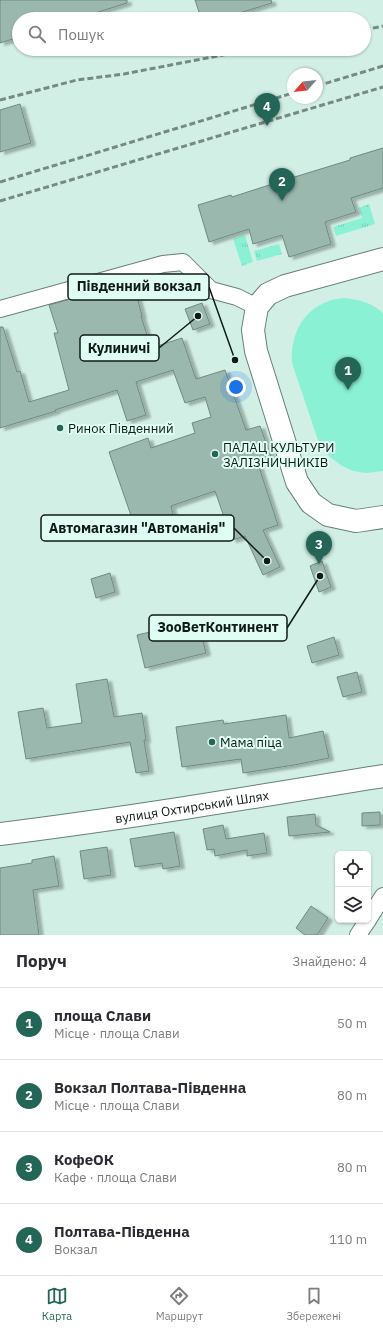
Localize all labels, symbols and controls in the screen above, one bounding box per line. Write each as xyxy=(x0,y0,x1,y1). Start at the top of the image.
search box xyxy=(12,12,371,56)
icon: search xyxy=(26,23,48,45)
text: Пошук xyxy=(58,25,105,44)
north arrow xyxy=(287,68,323,104)
pin: 4 xyxy=(254,93,280,126)
pin: 2 xyxy=(269,168,295,201)
callout: Південний вокзал xyxy=(68,274,209,300)
text: Південний вокзал xyxy=(77,277,201,295)
callout: Кулиничі xyxy=(80,335,159,361)
text: Кулиничі xyxy=(88,339,150,357)
pin: 1 xyxy=(335,357,361,390)
your location xyxy=(226,377,246,397)
place label: Ринок Південний xyxy=(68,420,174,437)
marker: Ринок Південний xyxy=(55,423,65,433)
place label: ПАЛАЦ КУЛЬТУРИ ЗАЛIЗНИЧНИКIВ xyxy=(223,439,334,471)
marker: ПАЛАЦ КУЛЬТУРИ ЗАЛIЗНИЧНИКIВ xyxy=(210,449,220,459)
callout: Автомагазин "Автоманія" xyxy=(41,515,234,541)
text: Автомагазин "Автоманія" xyxy=(49,519,225,537)
pin: 3 xyxy=(306,531,332,564)
callout: ЗооВетКонтинент xyxy=(149,615,287,641)
text: ЗооВетКонтинент xyxy=(157,618,279,636)
place label: Мама піца xyxy=(220,734,282,751)
marker: Мама піца xyxy=(207,737,217,747)
street label: вулиця Охтирський Шлях xyxy=(114,786,271,827)
map controls xyxy=(335,851,371,923)
button: locate xyxy=(335,851,371,887)
button: layers xyxy=(335,887,371,923)
text: Поруч xyxy=(16,950,67,972)
text: Знайдено: 4 xyxy=(293,953,367,970)
text: площа Слави xyxy=(54,1006,151,1025)
text: 1 xyxy=(25,1015,33,1032)
text: 50 m xyxy=(337,1015,367,1032)
text: Місце · площа Слави xyxy=(54,1025,180,1042)
text: Вокзал Полтава-Південна xyxy=(54,1078,246,1097)
text: 2 xyxy=(25,1087,33,1104)
text: 80 m xyxy=(337,1087,367,1104)
text: Місце · площа Слави xyxy=(54,1097,180,1114)
text: КофеОК xyxy=(54,1150,114,1169)
text: 3 xyxy=(25,1159,33,1176)
text: 80 m xyxy=(337,1159,367,1176)
text: Кафе · площа Слави xyxy=(54,1169,177,1186)
text: Полтава-Південна xyxy=(54,1222,190,1241)
text: 4 xyxy=(25,1231,33,1248)
text: 110 m xyxy=(329,1231,367,1248)
text: Вокзал xyxy=(54,1241,98,1258)
tab: Карта xyxy=(42,1285,72,1323)
tab: Маршрут xyxy=(156,1285,203,1323)
tab: Збережені xyxy=(287,1285,341,1323)

